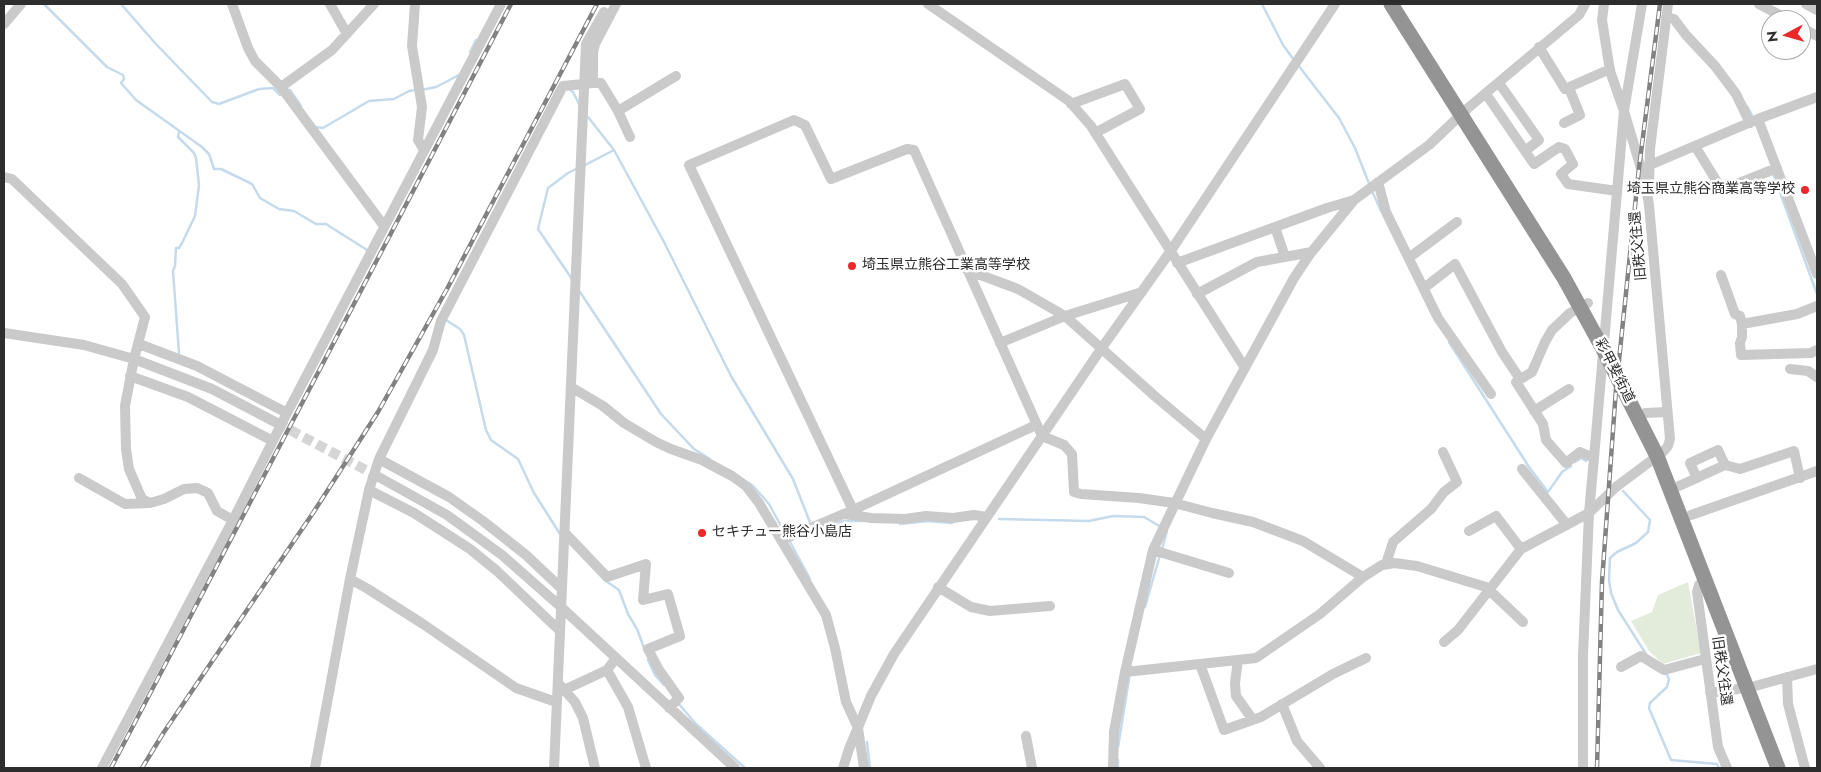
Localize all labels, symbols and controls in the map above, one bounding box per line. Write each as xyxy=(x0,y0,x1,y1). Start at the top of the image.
north arrow xyxy=(1761,10,1811,60)
text: N xyxy=(1762,30,1783,43)
place label: 埼玉県立熊谷商業高等学校 xyxy=(1627,182,1795,198)
marker: 埼玉県立熊谷商業高等学校 xyxy=(1799,184,1811,196)
street label: 旧秩父往還 xyxy=(1628,210,1650,282)
place label: 埼玉県立熊谷工業高等学校 xyxy=(862,258,1030,274)
marker: 埼玉県立熊谷工業高等学校 xyxy=(846,260,858,272)
street label: 彩甲斐街道 xyxy=(1591,336,1637,406)
place label: セキチュー熊谷小島店 xyxy=(712,525,852,541)
marker: セキチュー熊谷小島店 xyxy=(696,527,708,539)
street label: 旧秩父往還 xyxy=(1708,635,1734,707)

